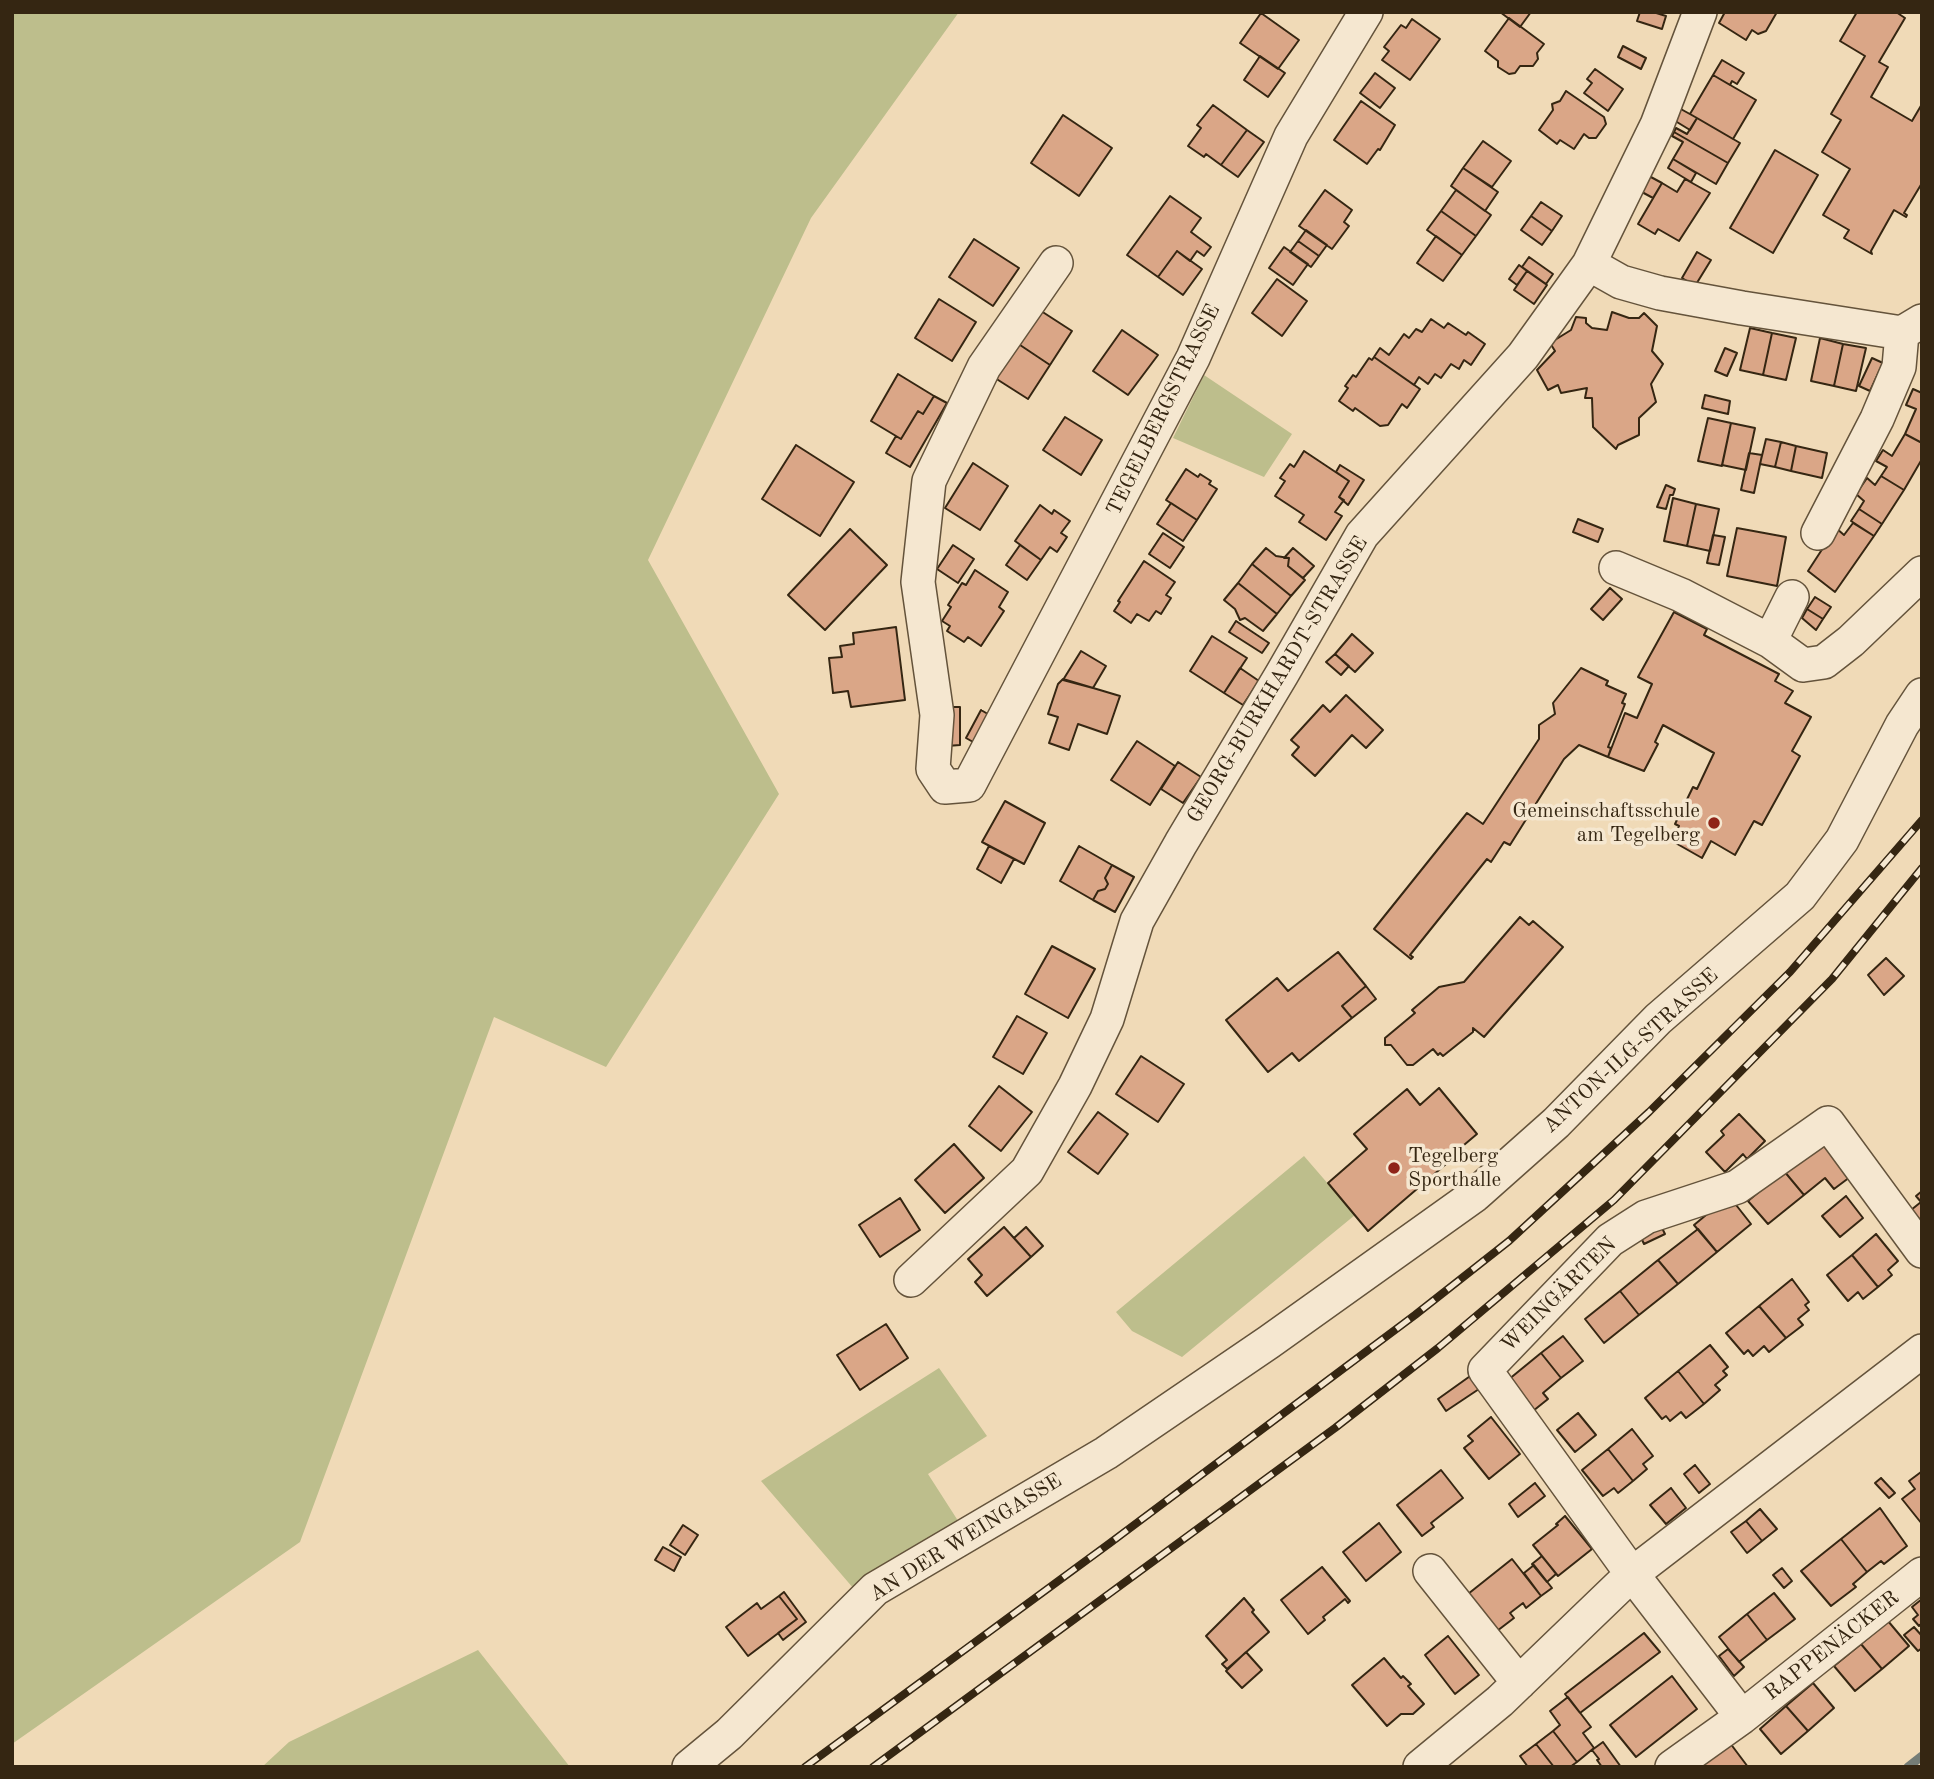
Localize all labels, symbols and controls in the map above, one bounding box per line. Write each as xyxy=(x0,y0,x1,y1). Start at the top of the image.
street label: TEGELBERGSTRASSE xyxy=(1102,300,1226,520)
street label: GEORG-BURKHARDT-STRASSE xyxy=(1182,532,1374,828)
place label: Gemeinschaftsschule am Tegelberg xyxy=(1512,798,1700,848)
marker: Gemeinschaftsschule am Tegelberg xyxy=(1706,815,1722,831)
street label: ANTON-ILG-STRASSE xyxy=(1538,963,1724,1139)
place label: Tegelberg Sporthalle xyxy=(1408,1143,1501,1193)
marker: Tegelberg Sporthalle xyxy=(1386,1160,1402,1176)
street label: WEINGÄRTEN xyxy=(1496,1232,1622,1358)
street label: AN DER WEINGASSE xyxy=(865,1468,1067,1608)
street label: RAPPENÄCKER xyxy=(1760,1586,1904,1706)

